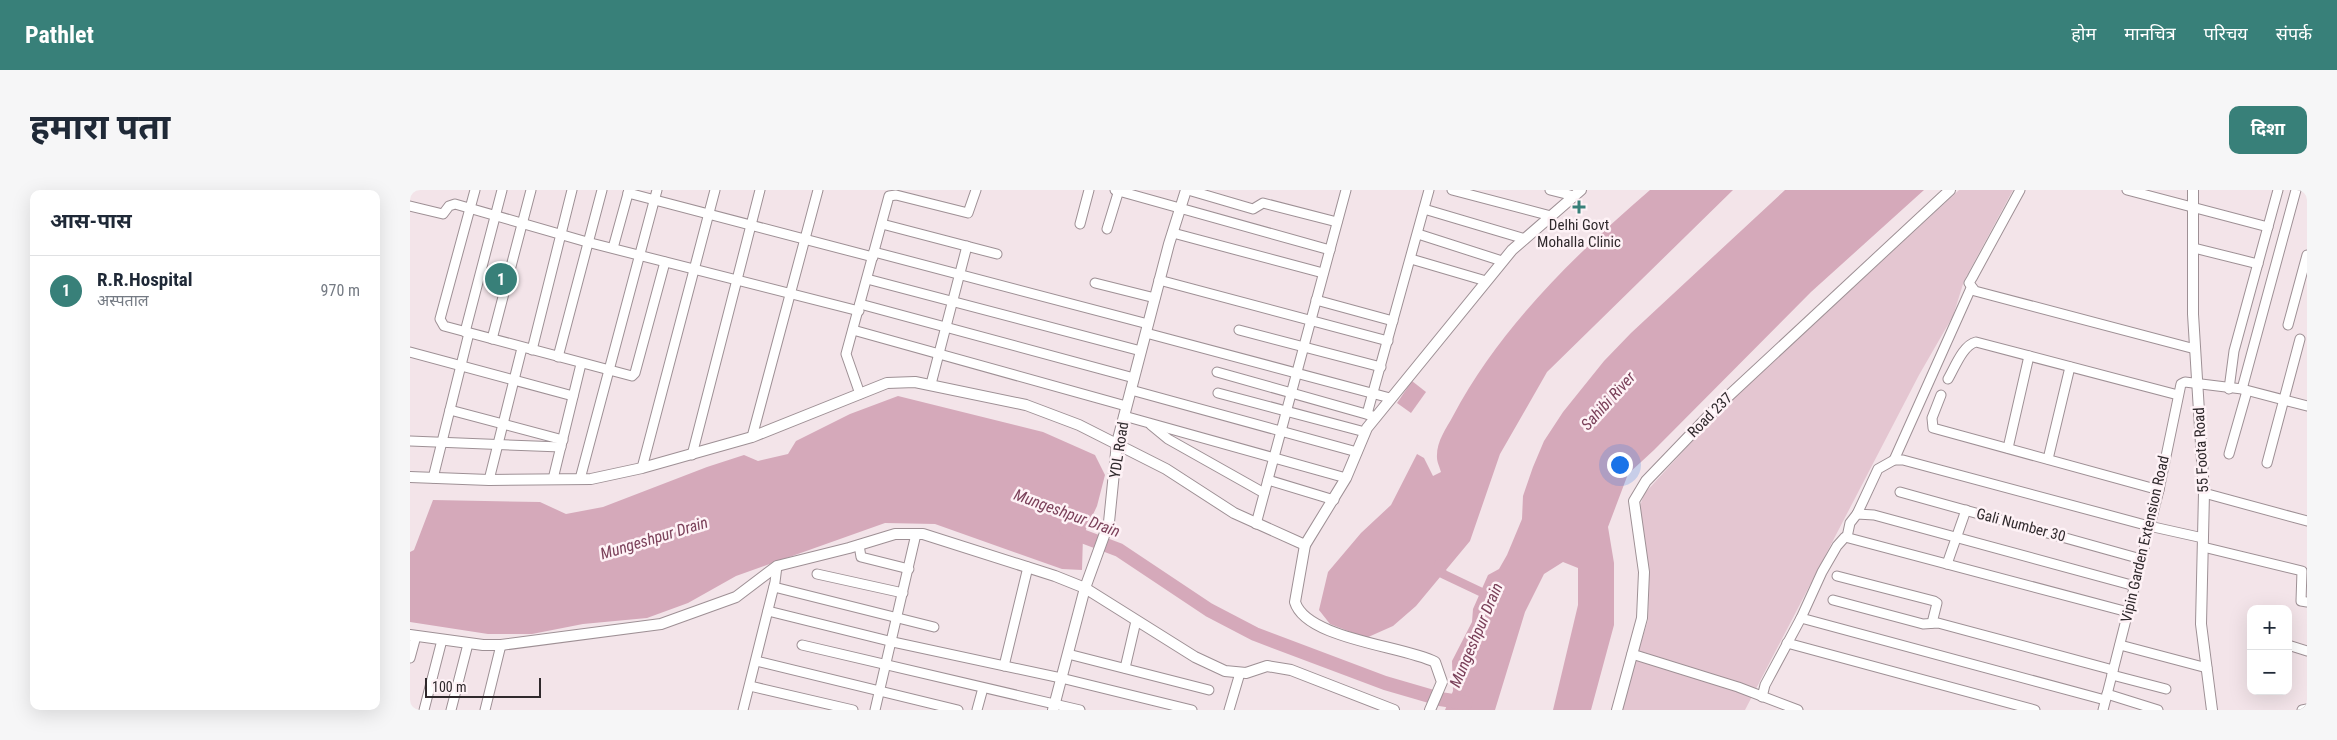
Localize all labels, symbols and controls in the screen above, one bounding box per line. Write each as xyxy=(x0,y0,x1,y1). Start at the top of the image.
text: Pathlet xyxy=(25,21,94,49)
text: होम xyxy=(2071,23,2096,44)
text: मानचित्र xyxy=(2124,23,2176,44)
text: परिचय xyxy=(2204,23,2248,44)
text: संपर्क xyxy=(2276,23,2312,44)
button: दिशा xyxy=(2229,106,2307,154)
text: हमारा पता xyxy=(30,107,170,148)
marker: Delhi Govt Mohalla Clinic xyxy=(1572,200,1586,214)
text: आस-पास xyxy=(50,209,132,233)
place label: Delhi Govt Mohalla Clinic xyxy=(1537,216,1621,251)
pin: 1 xyxy=(485,260,517,298)
text: R.R.Hospital xyxy=(97,268,193,291)
text: 1 xyxy=(62,281,70,300)
text: 970 m xyxy=(321,281,360,300)
text: अस्पताल xyxy=(97,291,149,310)
water label: Sahibi River xyxy=(1577,367,1640,434)
street label: Road 237 xyxy=(1684,389,1736,441)
street label: 55 Foota Road xyxy=(2190,407,2212,493)
street label: YDL Road xyxy=(1106,420,1132,480)
your location xyxy=(1607,452,1633,478)
street label: Vipin Garden Extension Road xyxy=(2117,454,2173,624)
water label: Mungeshpur Drain xyxy=(1011,485,1123,541)
street label: Gali Number 30 xyxy=(1974,504,2068,546)
water label: Mungeshpur Drain xyxy=(598,513,710,563)
water label: Mungeshpur Drain xyxy=(1445,580,1507,690)
map controls xyxy=(2247,605,2292,695)
button: + xyxy=(2247,605,2292,650)
button: − xyxy=(2247,650,2292,695)
scale bar xyxy=(425,675,541,698)
text: 100 m xyxy=(432,679,467,695)

